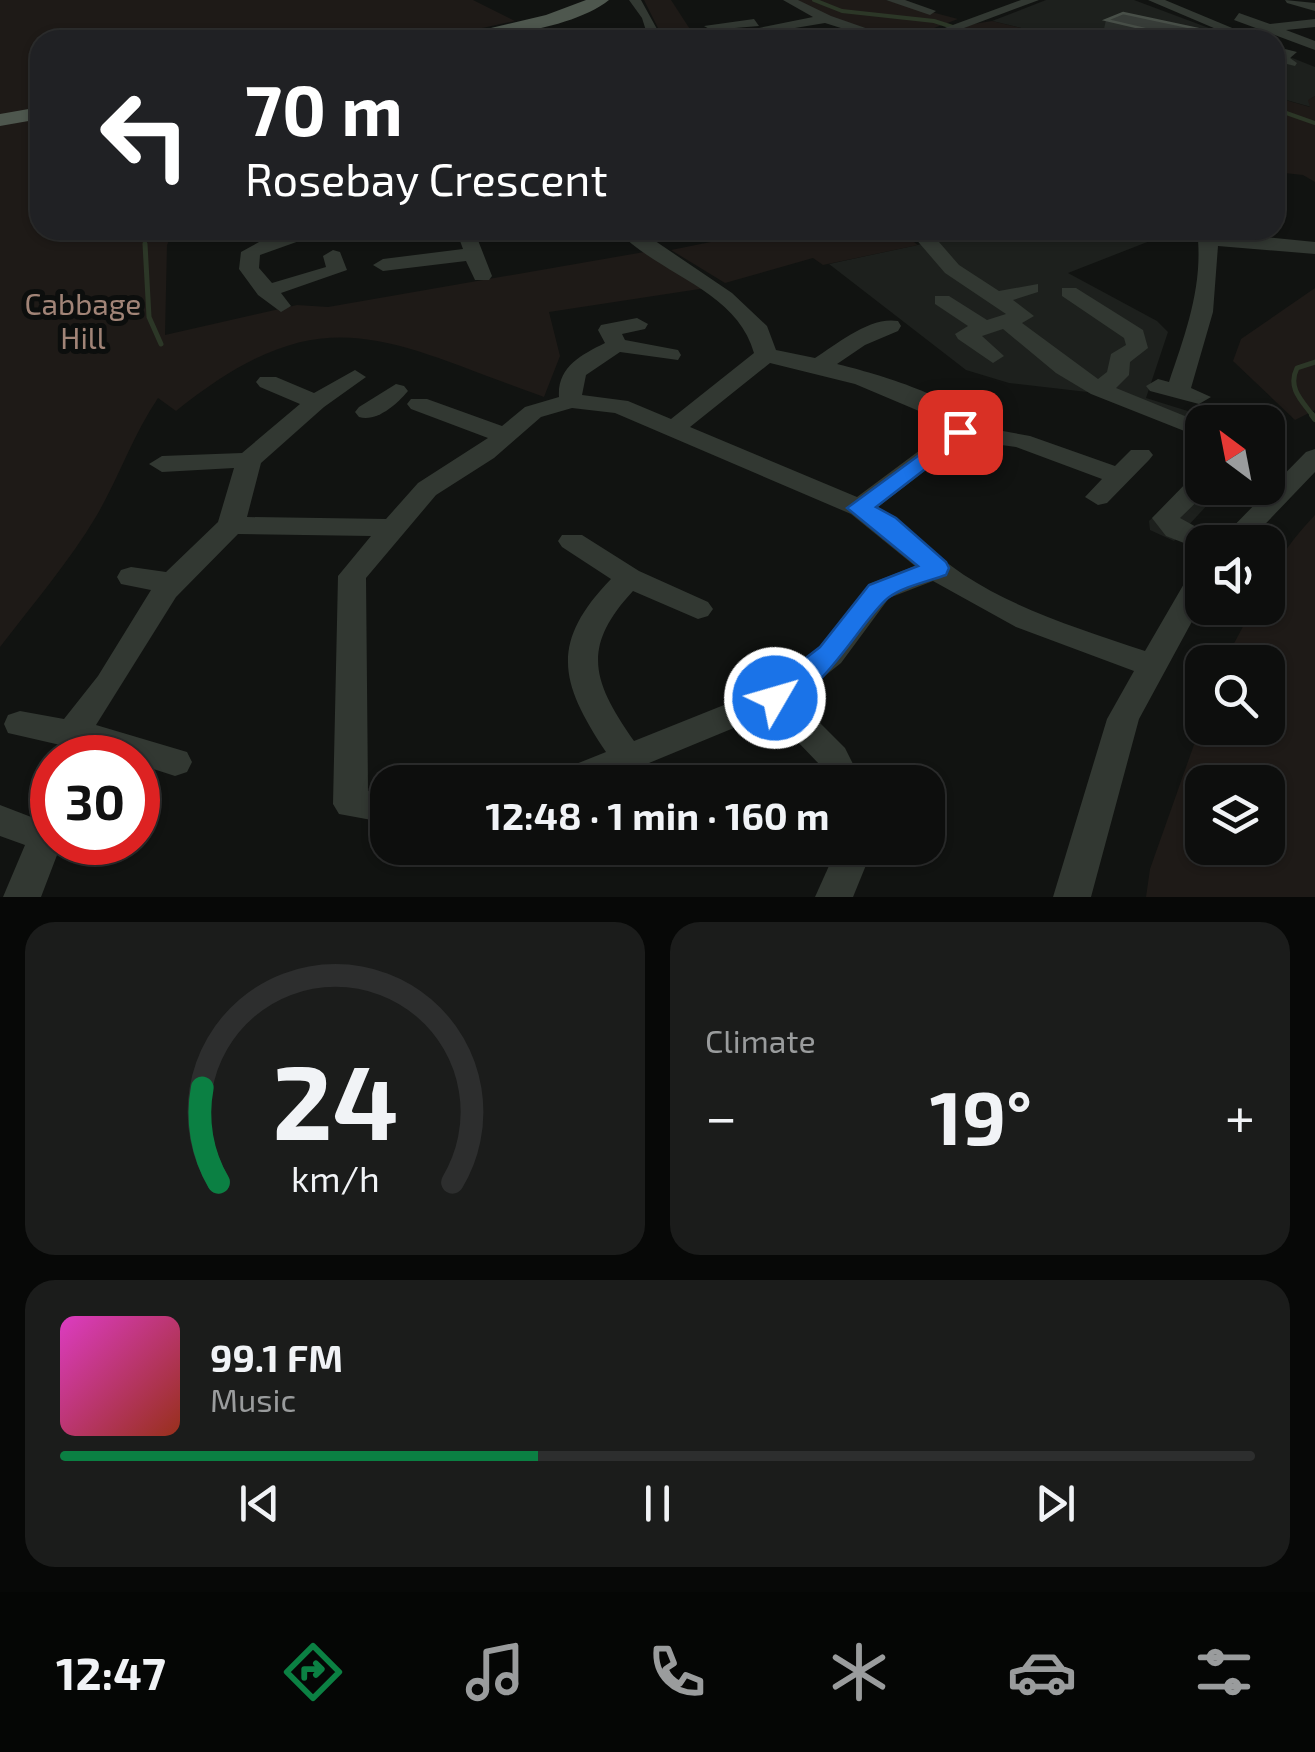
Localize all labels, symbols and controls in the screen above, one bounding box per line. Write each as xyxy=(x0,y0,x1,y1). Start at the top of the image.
text: 70 m xyxy=(245,66,403,150)
icon: left xyxy=(80,70,210,200)
text: Rosebay Crescent xyxy=(245,151,608,205)
park label: Cabbage Hill xyxy=(25,285,141,355)
pin xyxy=(918,390,1003,475)
icon: arrive xyxy=(933,405,988,460)
north arrow xyxy=(1185,405,1285,505)
map controls xyxy=(1185,405,1285,865)
button: sound xyxy=(1185,525,1285,625)
button: search xyxy=(1185,645,1285,745)
position arrow xyxy=(723,646,827,750)
speed limit sign: 30 xyxy=(30,735,160,865)
button: layers xyxy=(1185,765,1285,865)
text: 12:48 · 1 min · 160 m xyxy=(486,792,829,838)
text: Climate xyxy=(705,1021,816,1059)
text: 24 xyxy=(272,1036,398,1161)
text: 19° xyxy=(930,1070,1032,1160)
text: − xyxy=(705,1082,737,1148)
text: + xyxy=(1225,1082,1255,1148)
text: km/h xyxy=(291,1156,379,1199)
text: 99.1 FM xyxy=(210,1334,343,1380)
text: Music xyxy=(210,1380,296,1418)
icon: previous xyxy=(232,1476,287,1531)
icon: pause xyxy=(630,1476,685,1531)
icon: next xyxy=(1028,1476,1083,1531)
icon: directions xyxy=(278,1637,348,1707)
icon: music xyxy=(460,1637,530,1707)
icon: phone xyxy=(642,1637,712,1707)
icon: climate xyxy=(824,1637,894,1707)
icon: car xyxy=(1007,1637,1077,1707)
icon: filters xyxy=(1189,1637,1259,1707)
text: 12:47 xyxy=(56,1645,166,1699)

